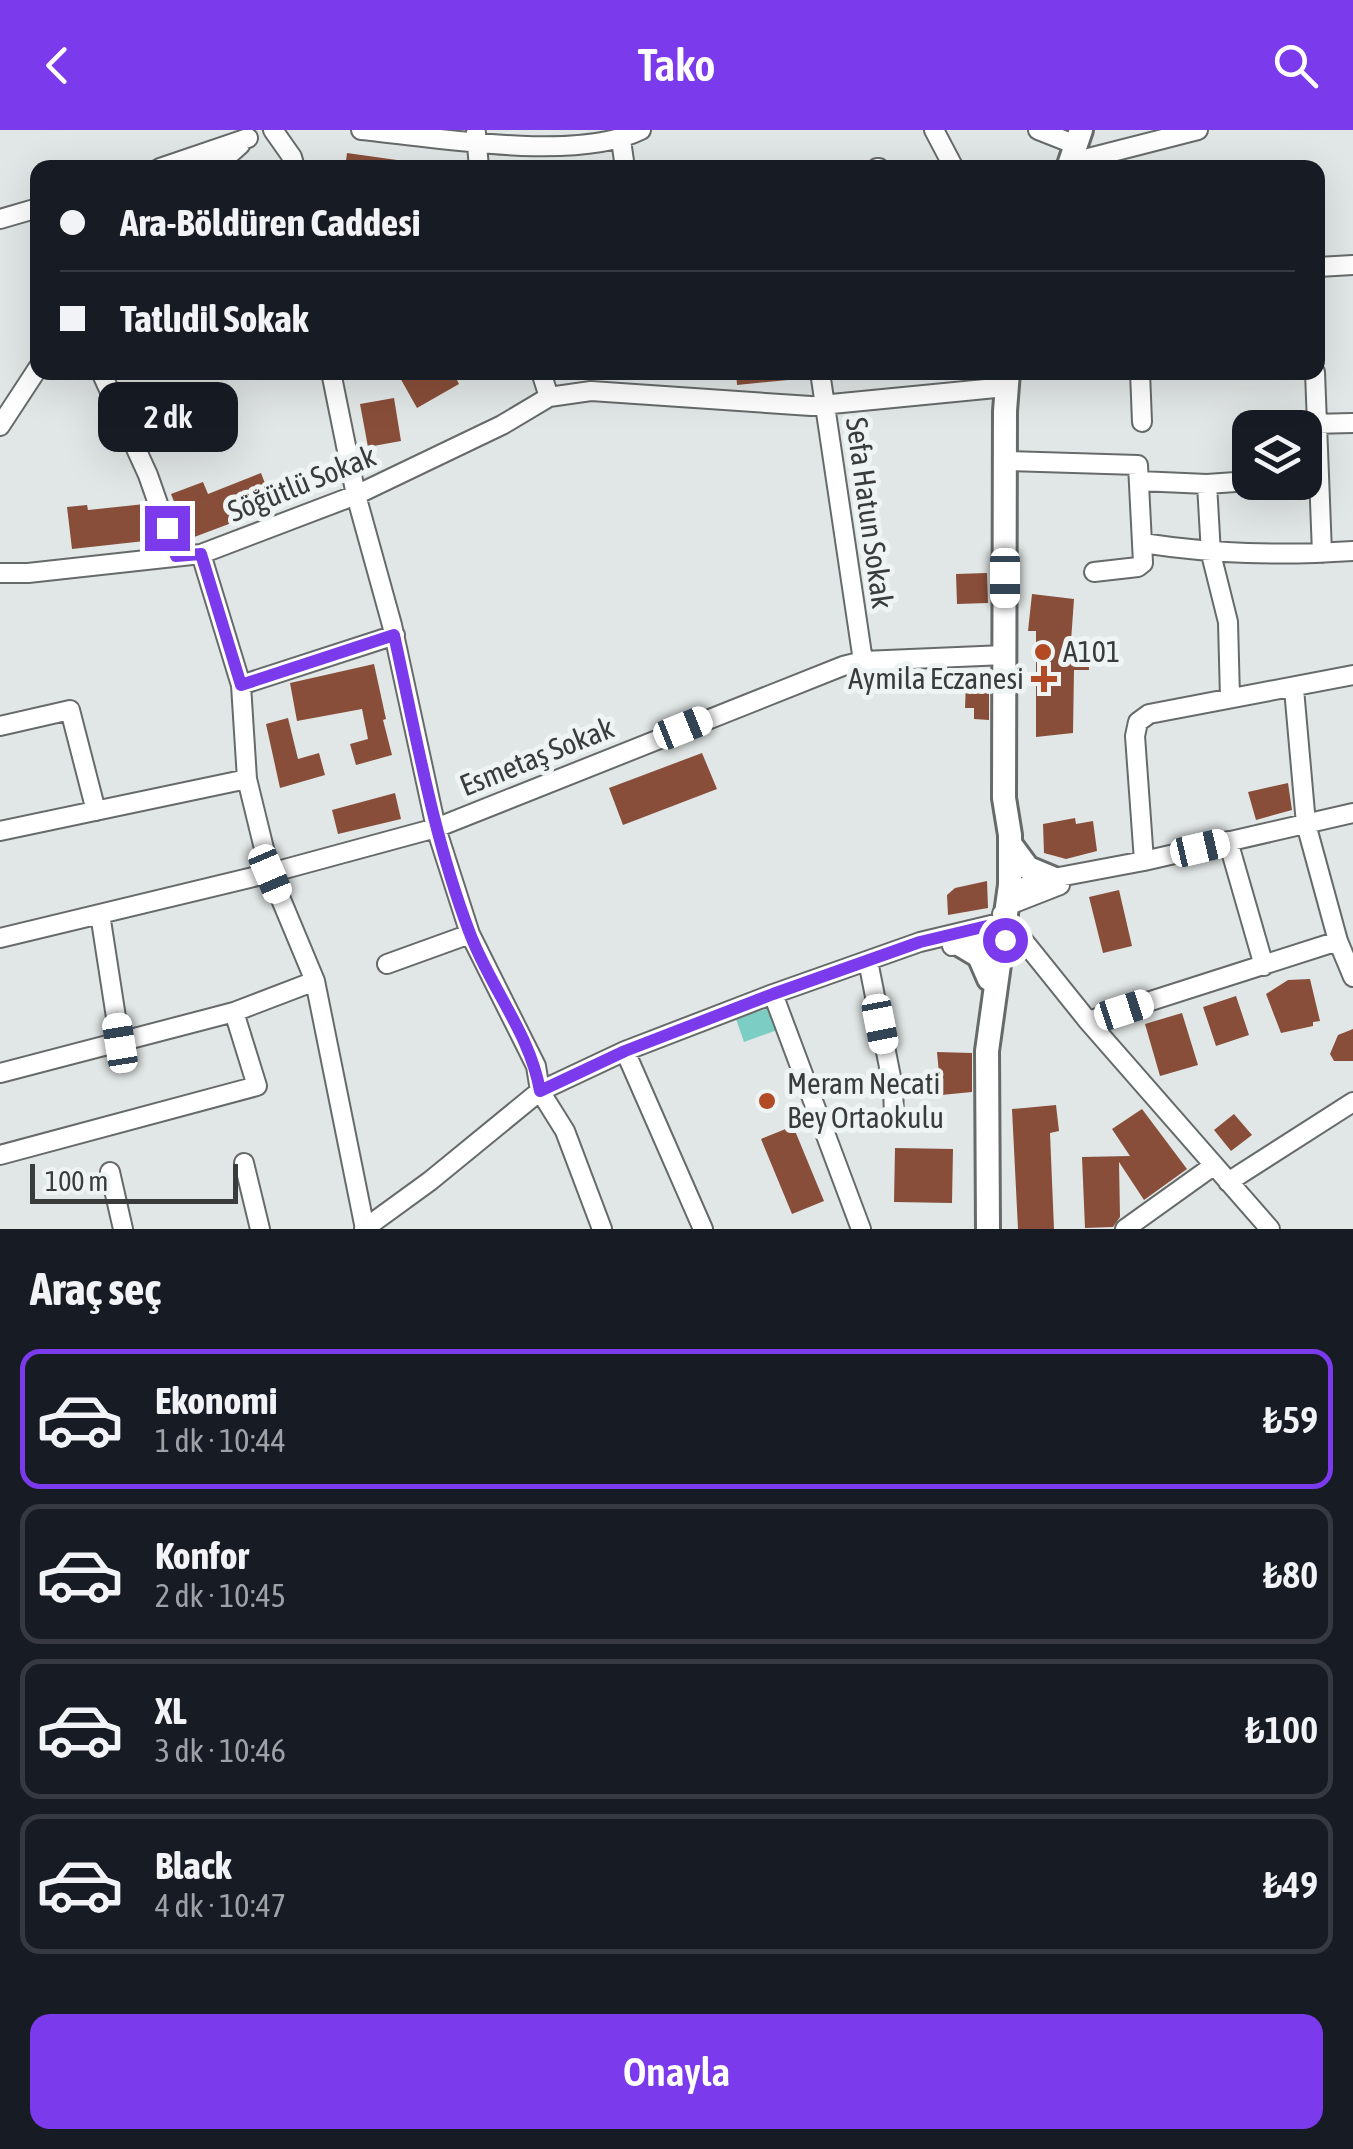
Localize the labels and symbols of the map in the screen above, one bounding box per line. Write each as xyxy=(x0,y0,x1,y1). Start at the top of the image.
callout: 2 dk xyxy=(97,383,237,453)
street label: Sefa Hatun Sokak xyxy=(840,415,900,611)
street label: Söğütlü Sokak xyxy=(223,438,380,528)
route end xyxy=(145,506,190,551)
car xyxy=(990,548,1020,608)
place label: A101 xyxy=(1063,634,1120,668)
marker: A101 xyxy=(1032,641,1054,663)
place label: Aymila Eczanesi xyxy=(848,661,1024,695)
marker: Aymila Eczanesi xyxy=(1033,668,1055,690)
car xyxy=(650,703,716,753)
street label: Esmetaş Sokak xyxy=(455,710,619,802)
car xyxy=(1167,827,1233,869)
car xyxy=(244,841,296,907)
route start xyxy=(983,918,1028,963)
car xyxy=(1091,986,1157,1034)
car xyxy=(860,992,900,1056)
car xyxy=(100,1011,140,1075)
place label: Meram Necati Bey Ortaokulu xyxy=(787,1066,944,1134)
marker: Meram Necati Bey Ortaokulu xyxy=(756,1090,778,1112)
scale bar xyxy=(30,1159,238,1204)

